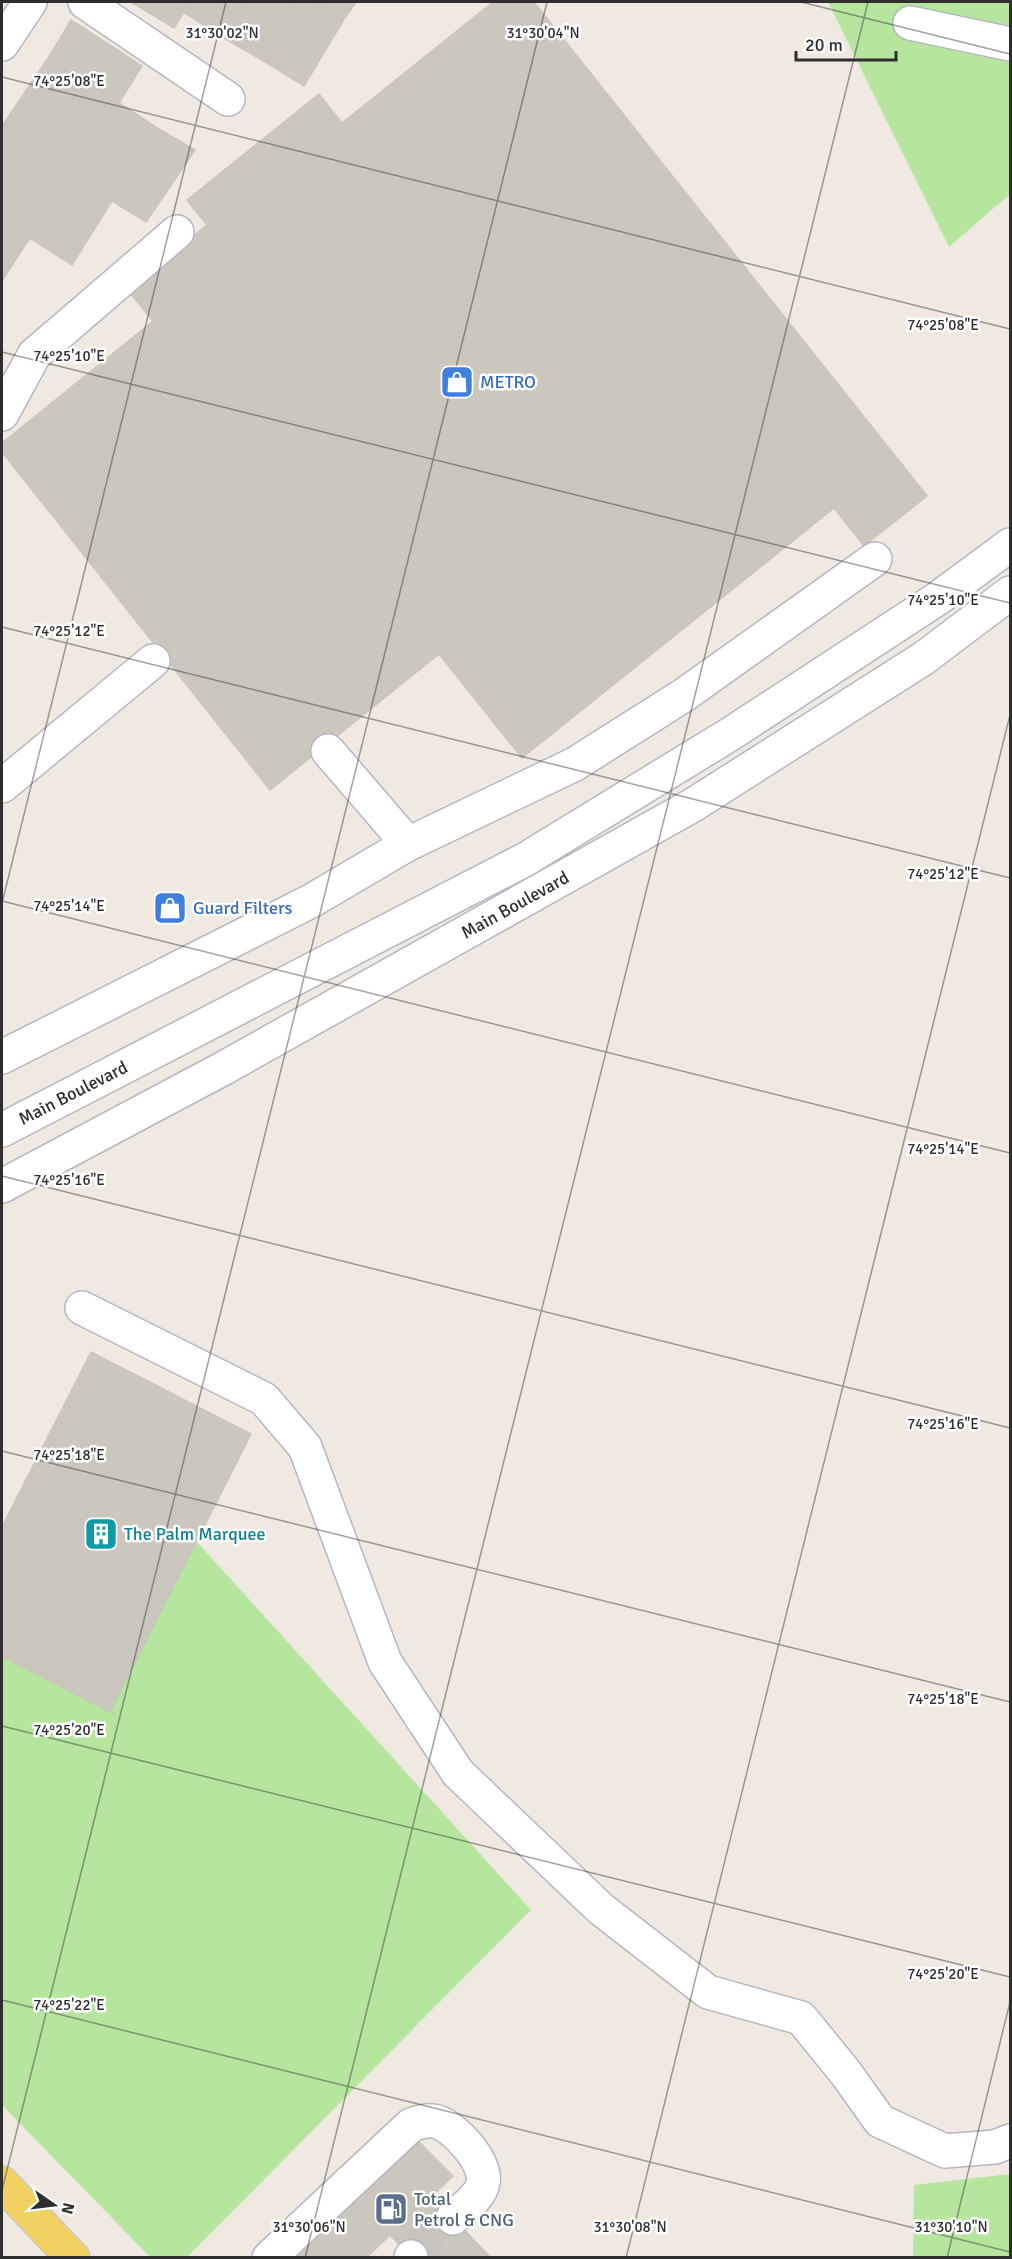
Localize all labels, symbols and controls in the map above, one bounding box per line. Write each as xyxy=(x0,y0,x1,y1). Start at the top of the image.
text: 31°30'02"N xyxy=(185,24,259,42)
text: 31°30'04"N xyxy=(506,24,580,42)
scale bar xyxy=(796,24,896,62)
text: 20 m xyxy=(805,34,843,56)
text: 74°25'08"E xyxy=(33,72,105,90)
text: 74°25'08"E xyxy=(907,316,979,334)
text: 74°25'10"E xyxy=(33,347,105,365)
shop icon: METRO xyxy=(439,364,475,400)
place label: METRO xyxy=(480,371,536,393)
text: 74°25'10"E xyxy=(907,591,979,609)
text: 74°25'12"E xyxy=(33,622,105,640)
text: 74°25'12"E xyxy=(907,865,979,883)
street label: Main Boulevard xyxy=(457,866,573,944)
shop icon: Guard Filters xyxy=(152,890,188,926)
text: 74°25'14"E xyxy=(33,897,105,915)
place label: Guard Filters xyxy=(193,897,293,919)
street label: Main Boulevard xyxy=(15,1056,131,1130)
text: 74°25'14"E xyxy=(907,1140,979,1158)
text: 74°25'16"E xyxy=(33,1171,105,1189)
text: 74°25'16"E xyxy=(907,1415,979,1433)
text: 74°25'18"E xyxy=(33,1446,105,1464)
building icon: The Palm Marquee xyxy=(83,1516,119,1552)
place label: The Palm Marquee xyxy=(124,1523,266,1545)
text: 74°25'18"E xyxy=(907,1690,979,1708)
text: 74°25'20"E xyxy=(33,1721,105,1739)
text: 74°25'20"E xyxy=(907,1965,979,1983)
text: 74°25'22"E xyxy=(33,1996,105,2014)
north arrow xyxy=(24,2175,84,2235)
place label: Total Petrol & CNG xyxy=(414,2188,514,2231)
fuel station icon: Total Petrol & CNG xyxy=(373,2191,409,2227)
text: N xyxy=(57,2201,79,2216)
text: 31°30'06"N xyxy=(272,2218,346,2236)
text: 31°30'08"N xyxy=(593,2218,667,2236)
text: 31°30'10"N xyxy=(914,2218,988,2236)

